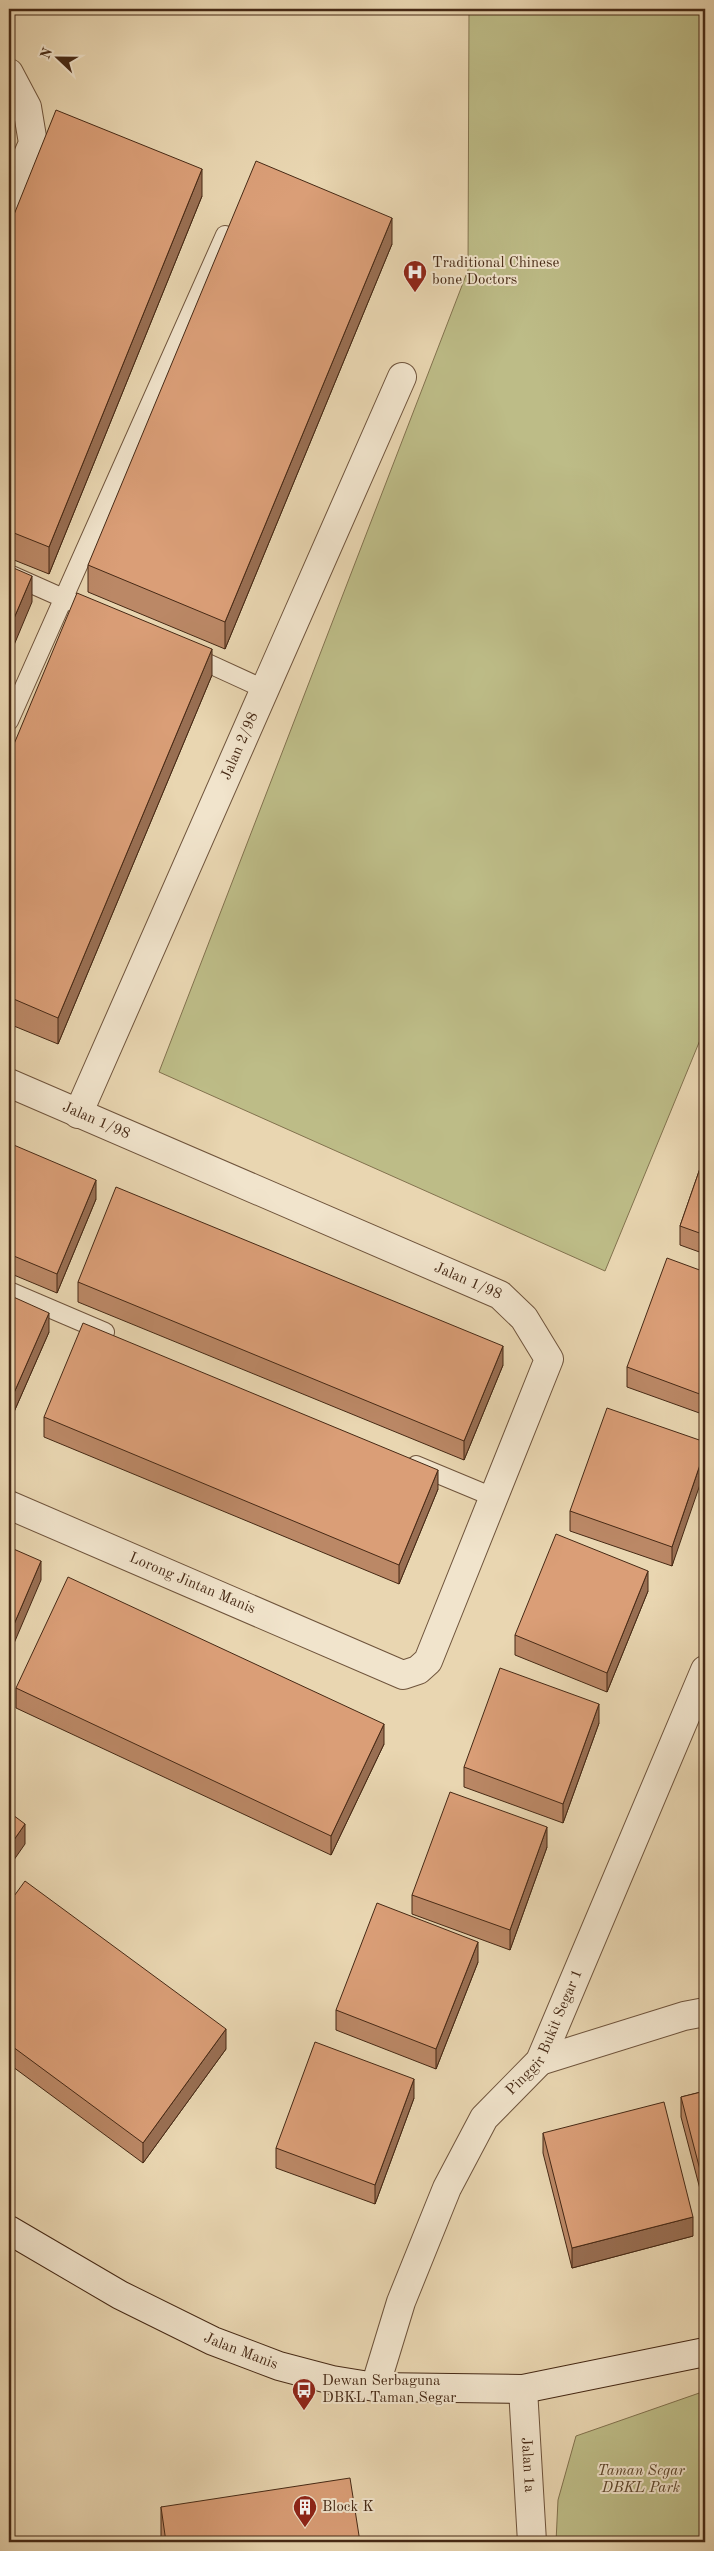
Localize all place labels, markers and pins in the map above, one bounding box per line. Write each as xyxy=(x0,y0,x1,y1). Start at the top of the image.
place label: Traditional Chinese bone Doctors xyxy=(432,256,559,288)
hospital icon: Traditional Chinese bone Doctors xyxy=(402,259,428,293)
place label: Dewan Serbaguna DBKL Taman Segar xyxy=(322,2374,456,2406)
bus stop icon: Dewan Serbaguna DBKL Taman Segar xyxy=(291,2377,317,2411)
building icon: Block K xyxy=(292,2494,318,2528)
place label: Block K xyxy=(322,2500,374,2515)

